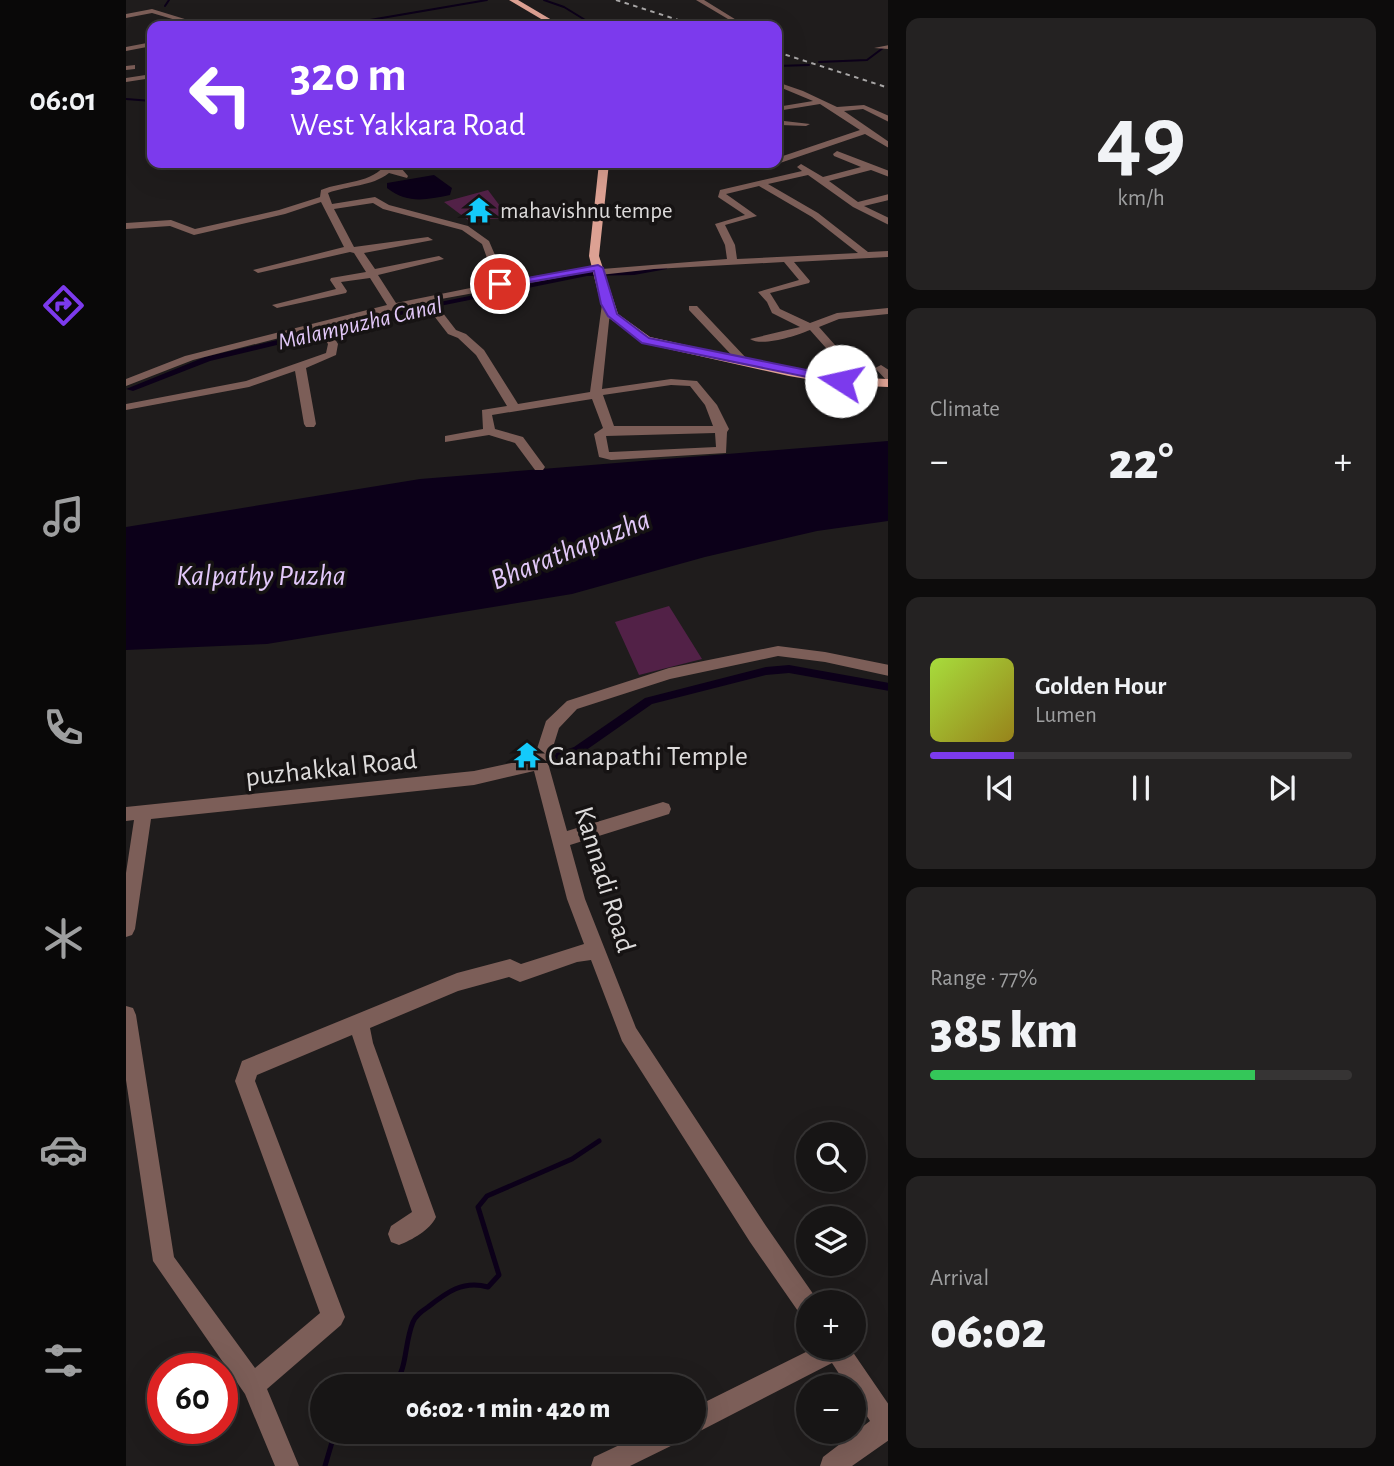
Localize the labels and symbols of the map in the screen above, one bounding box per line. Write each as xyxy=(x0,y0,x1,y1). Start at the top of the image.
temple icon: mahavishnu tempe xyxy=(464,195,494,225)
place label: mahavishnu tempe xyxy=(500,200,673,223)
pin xyxy=(470,254,530,314)
water label: Malampuzha Canal xyxy=(275,293,445,355)
position arrow xyxy=(804,344,878,418)
water label: Bharathapuzha xyxy=(486,504,654,596)
water label: Kalpathy Puzha xyxy=(176,561,346,591)
temple icon: Ganapathi Temple xyxy=(512,740,542,770)
place label: Ganapathi Temple xyxy=(548,743,748,771)
street label: puzhakkal Road xyxy=(244,746,419,792)
street label: Kannadi Road xyxy=(569,803,640,956)
speed limit sign: 60 xyxy=(147,1353,238,1444)

